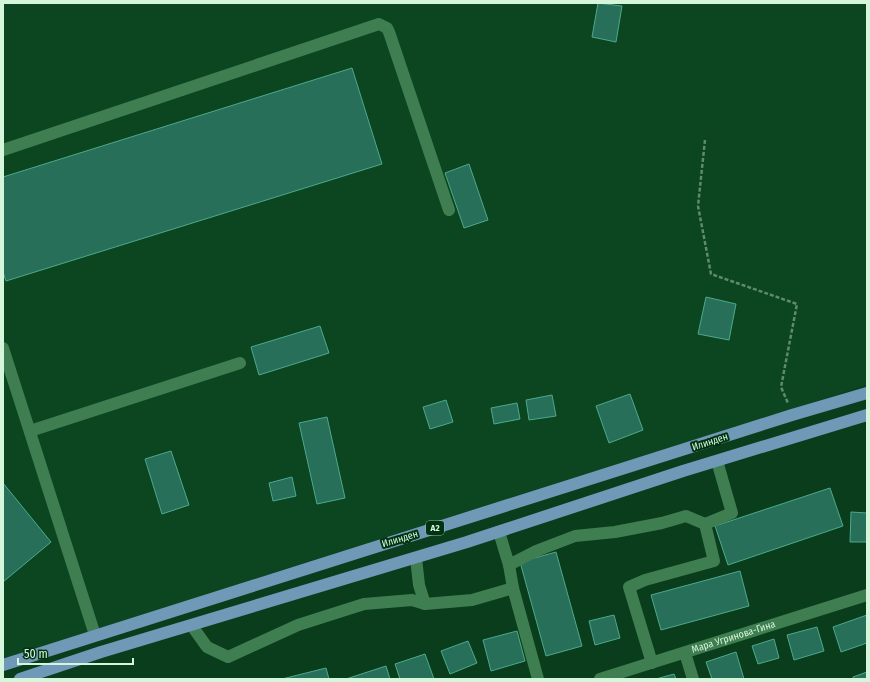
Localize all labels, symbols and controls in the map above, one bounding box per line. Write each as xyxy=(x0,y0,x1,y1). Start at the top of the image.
street label: Илинден xyxy=(690,431,730,453)
road number: A2 xyxy=(426,521,444,535)
street label: Илинден xyxy=(380,528,420,550)
street label: Мара Угринова-Гина xyxy=(690,618,777,656)
scale bar xyxy=(18,640,133,666)
text: 50 m xyxy=(24,647,48,661)

